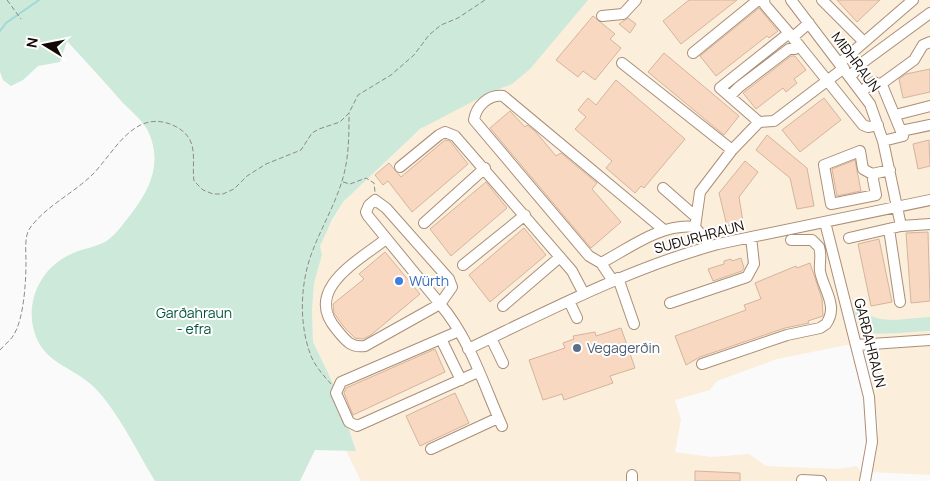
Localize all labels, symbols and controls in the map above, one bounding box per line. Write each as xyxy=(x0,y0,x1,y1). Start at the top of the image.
north arrow xyxy=(20,20,70,70)
street label: MIÐHRAUN xyxy=(828,28,885,96)
text: N xyxy=(21,36,42,49)
street label: SUÐURHRAUN xyxy=(652,215,746,258)
place label: Würth xyxy=(409,271,449,290)
marker: Würth xyxy=(393,275,405,287)
street label: GARÐAHRAUN xyxy=(850,296,891,390)
park label: Garðahraun - efra xyxy=(156,303,232,338)
place label: Vegagerðin xyxy=(587,338,660,357)
marker: Vegagerðin xyxy=(571,342,583,354)

